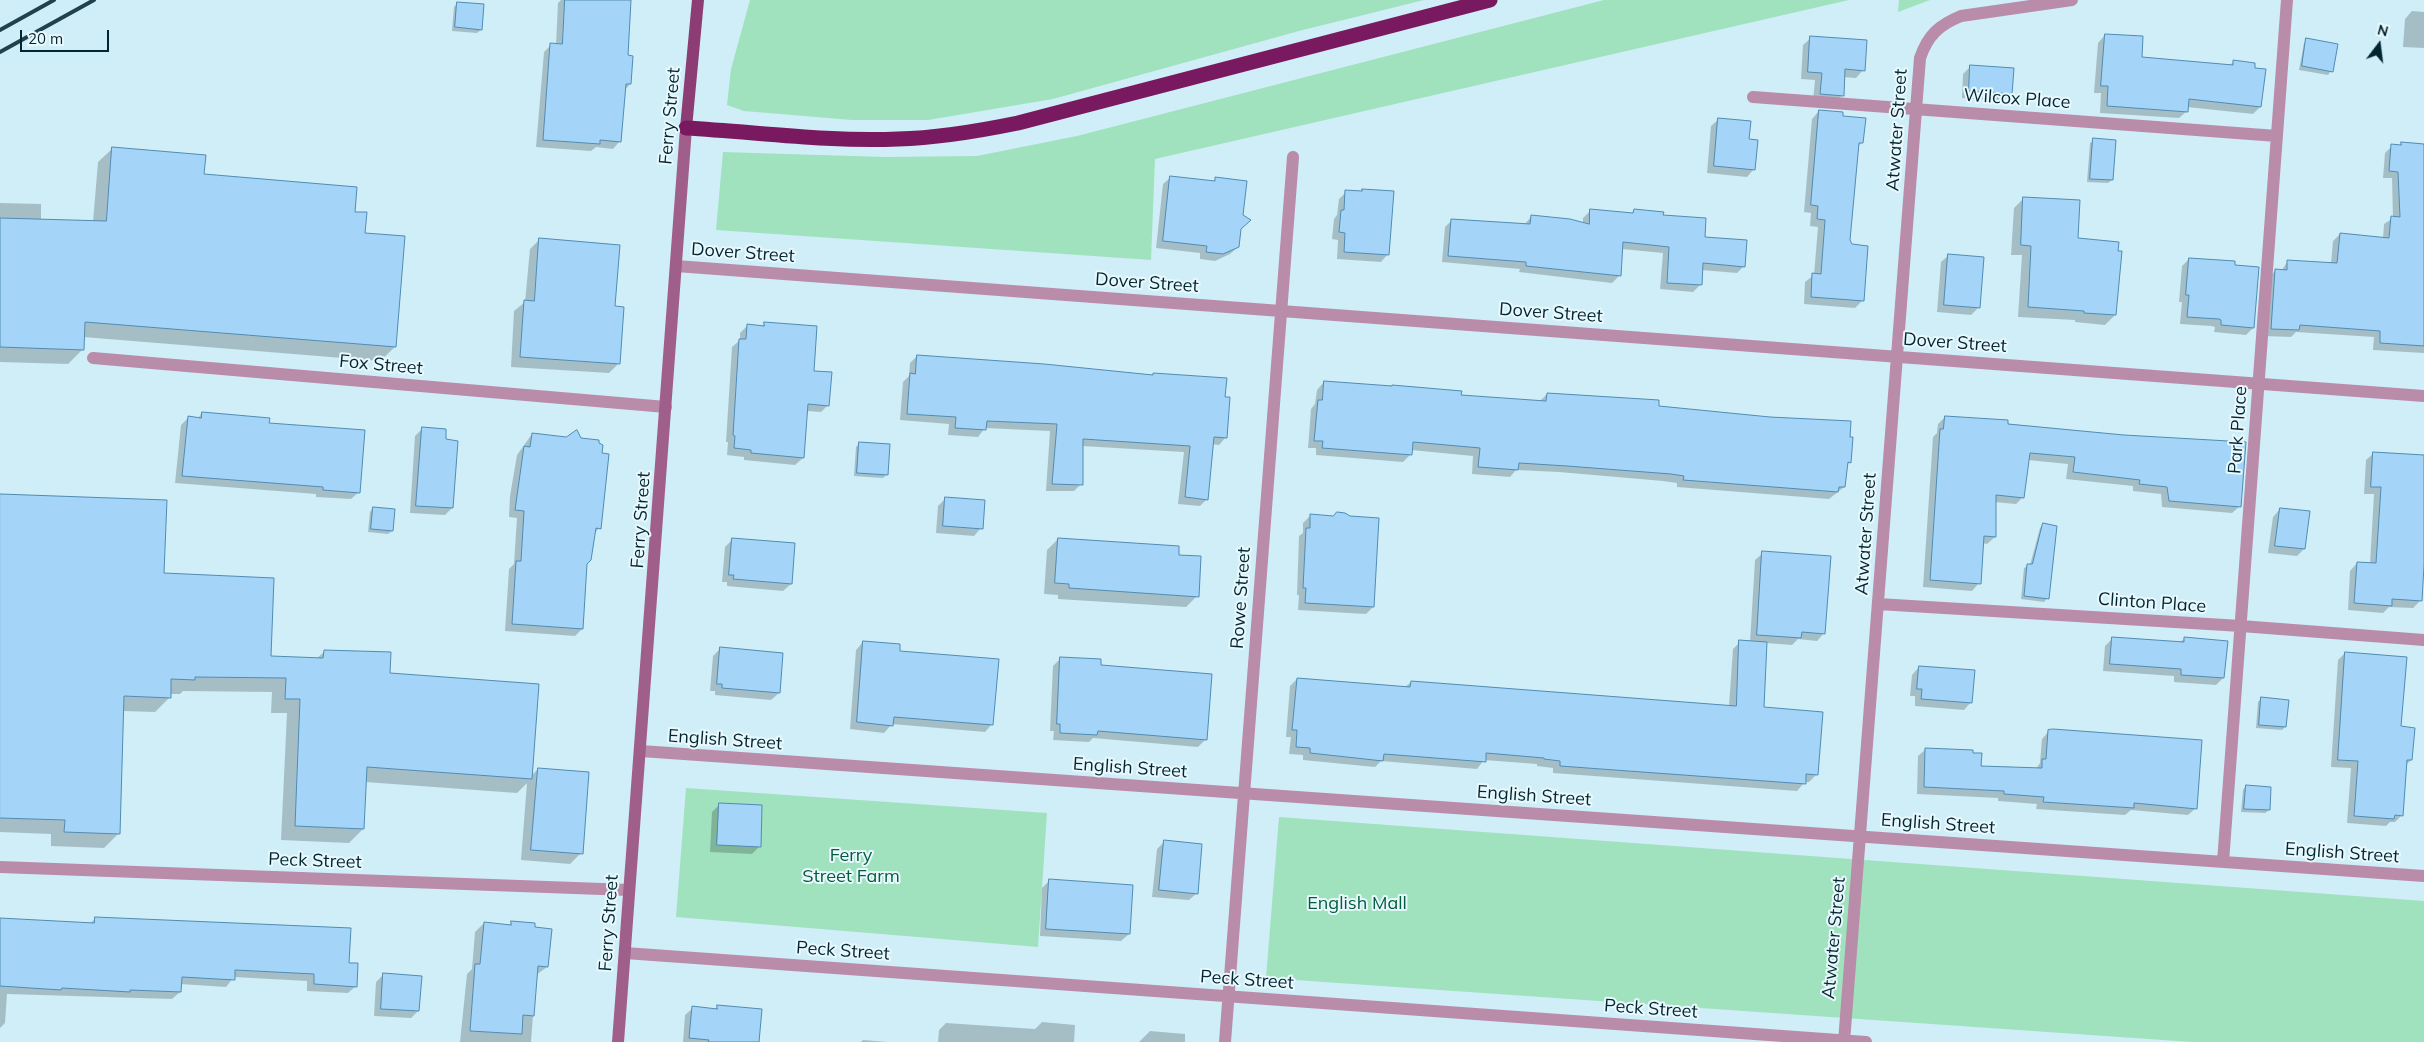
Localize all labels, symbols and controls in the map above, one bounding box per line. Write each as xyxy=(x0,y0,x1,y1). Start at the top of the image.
scale bar xyxy=(22,20,111,52)
north arrow xyxy=(2354,20,2404,70)
text: N xyxy=(2375,20,2390,41)
text: 20 m xyxy=(28,29,63,48)
street label: Ferry Street xyxy=(655,67,685,165)
street label: Atwater Street xyxy=(1882,68,1912,192)
street label: Wilcox Place xyxy=(1963,84,2071,114)
street label: Dover Street xyxy=(690,239,796,267)
street label: Dover Street xyxy=(1094,269,1200,297)
street label: Dover Street xyxy=(1498,299,1604,327)
street label: Dover Street xyxy=(1902,329,2008,357)
street label: Fox Street xyxy=(338,351,424,379)
street label: Park Place xyxy=(2224,385,2252,475)
street label: Ferry Street xyxy=(627,471,655,569)
street label: Atwater Street xyxy=(1851,472,1881,596)
street label: Rowe Street xyxy=(1227,546,1255,650)
street label: Clinton Place xyxy=(2097,588,2207,618)
street label: English Street xyxy=(667,725,783,755)
street label: English Street xyxy=(1072,753,1188,783)
street label: English Street xyxy=(1476,781,1592,811)
street label: English Street xyxy=(1880,809,1996,839)
street label: English Street xyxy=(2284,838,2400,868)
park label: Ferry Street Farm xyxy=(802,845,900,888)
street label: Peck Street xyxy=(268,849,362,873)
street label: Ferry Street xyxy=(595,874,623,972)
street label: Atwater Street xyxy=(1818,876,1850,1000)
park label: English Mall xyxy=(1307,893,1407,915)
street label: Peck Street xyxy=(795,937,891,965)
street label: Peck Street xyxy=(1199,966,1295,994)
street label: Peck Street xyxy=(1603,995,1699,1023)

